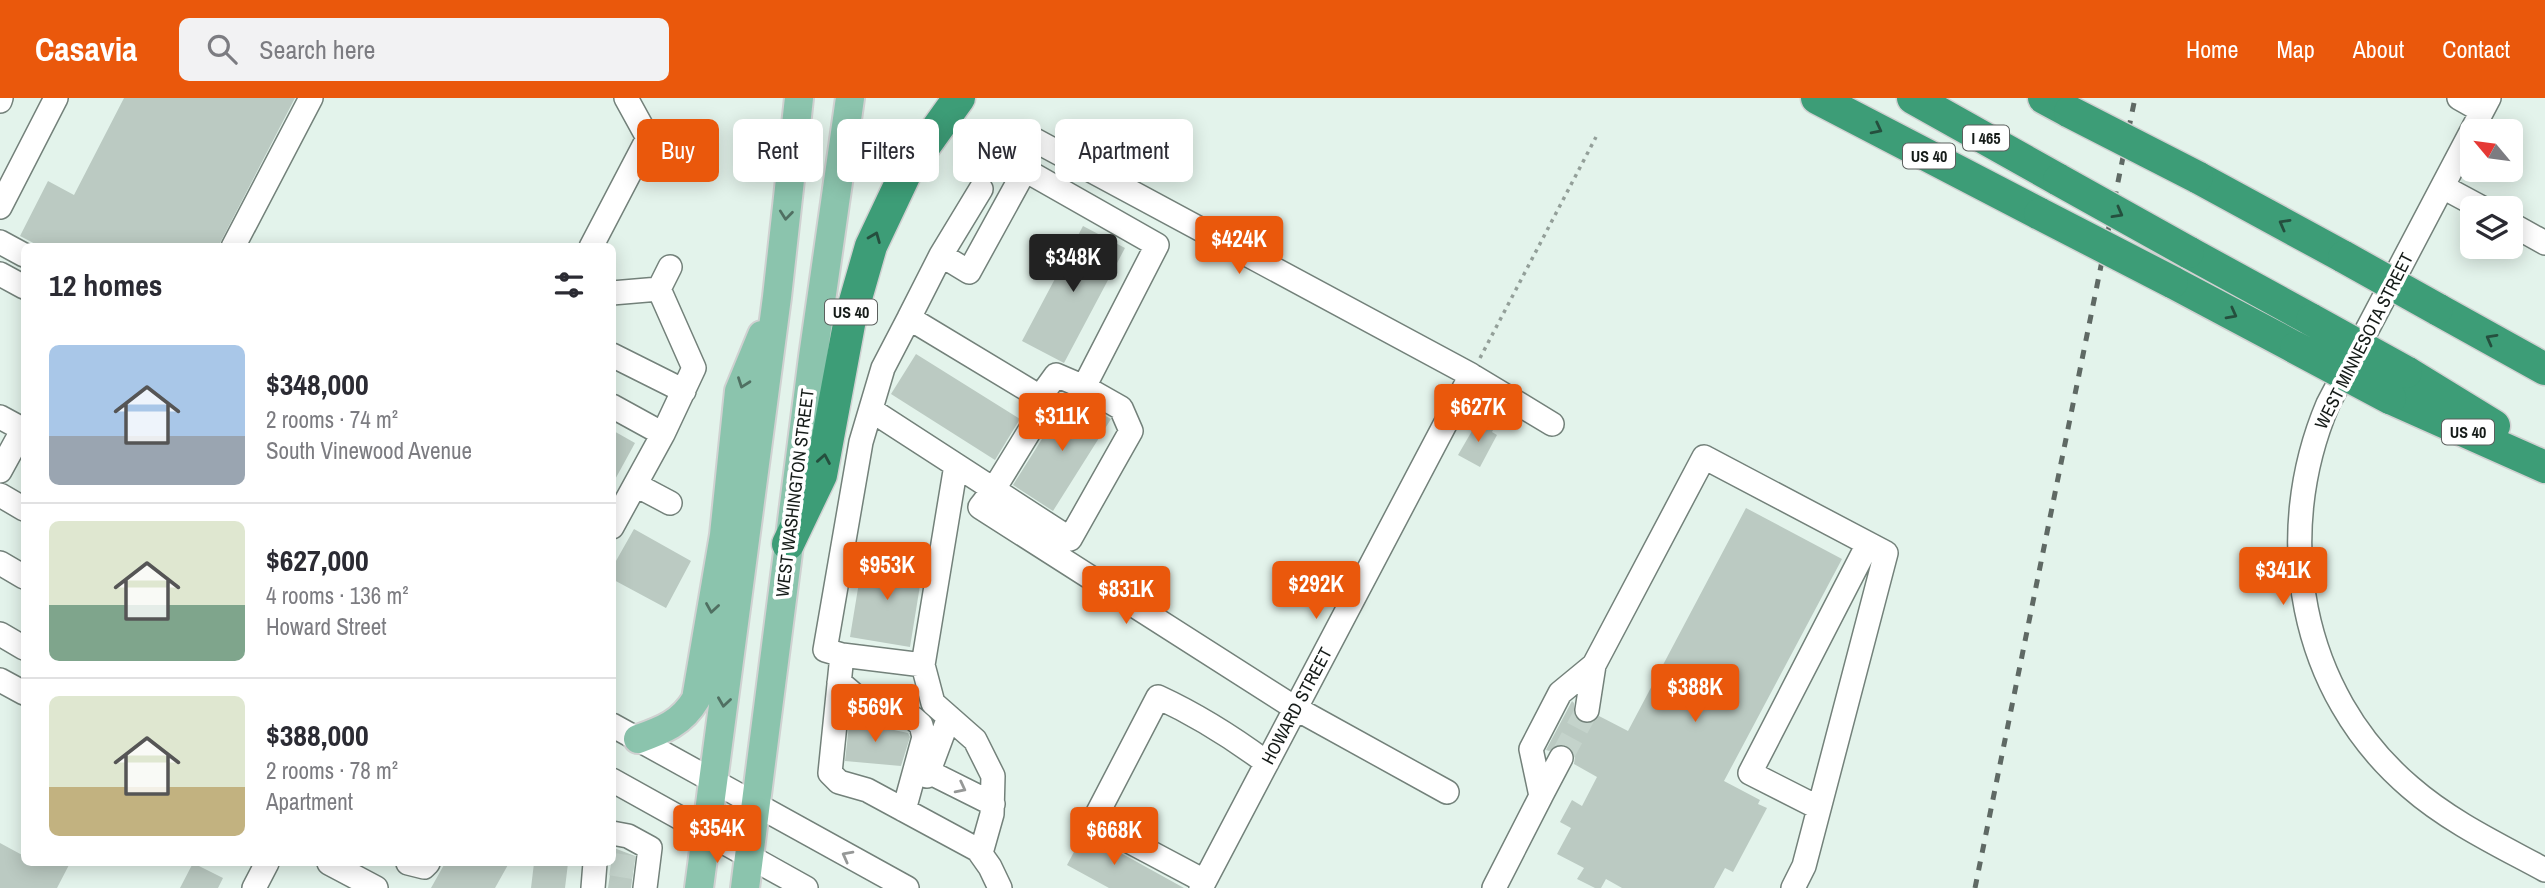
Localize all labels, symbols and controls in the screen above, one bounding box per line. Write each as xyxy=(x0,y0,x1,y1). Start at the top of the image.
search box xyxy=(179,18,669,81)
text: Casavia xyxy=(35,27,137,71)
icon: search xyxy=(203,30,241,68)
text: Search here xyxy=(259,32,375,67)
text: Home xyxy=(2186,33,2238,65)
text: Map xyxy=(2276,33,2315,65)
text: About xyxy=(2353,33,2404,65)
text: Contact xyxy=(2442,33,2510,65)
chip: Buy xyxy=(637,119,719,182)
chip: Rent xyxy=(733,119,823,182)
chip: Filters xyxy=(837,119,939,182)
chip: New xyxy=(953,119,1041,182)
chip: Apartment xyxy=(1055,119,1193,182)
north arrow xyxy=(2460,119,2524,182)
map controls xyxy=(2460,119,2523,259)
one-way arrow xyxy=(1870,121,1882,135)
road number: I 465 xyxy=(1963,126,2009,150)
road number: US 40 xyxy=(1903,144,1955,169)
button: layers xyxy=(2460,196,2523,259)
one-way arrow xyxy=(2111,205,2124,218)
one-way arrow xyxy=(779,209,794,220)
pin: $424K xyxy=(1190,216,1288,276)
one-way arrow xyxy=(2279,219,2291,233)
text: $424K xyxy=(1211,223,1267,254)
one-way arrow xyxy=(867,232,881,245)
pin: $348K xyxy=(1024,234,1122,294)
text: $348K xyxy=(1045,241,1101,272)
street label: WEST MINNESOTA STREET xyxy=(2308,248,2419,433)
text: 12 homes xyxy=(49,265,163,305)
icon: filters xyxy=(550,266,588,304)
road number: US 40 xyxy=(825,300,877,325)
one-way arrow xyxy=(2225,306,2237,319)
one-way arrow xyxy=(2486,334,2498,347)
text: $348,000 xyxy=(266,364,369,404)
icon: home xyxy=(105,373,189,457)
one-way arrow xyxy=(737,376,751,389)
pin: $627K xyxy=(1429,384,1527,444)
street label: WEST WASHINGTON STREET xyxy=(769,387,820,599)
text: $627K xyxy=(1450,391,1506,422)
pin: $311K xyxy=(1013,394,1111,453)
text: $311K xyxy=(1035,400,1089,431)
text: 2 rooms · 74 m² xyxy=(266,404,398,435)
road number: US 40 xyxy=(2442,420,2494,444)
text: South Vinewood Avenue xyxy=(266,435,472,466)
one-way arrow xyxy=(816,453,831,465)
text: $627,000 xyxy=(266,540,369,580)
pin: $953K xyxy=(838,542,936,602)
pin: $341K xyxy=(2234,547,2332,607)
icon: home xyxy=(105,549,189,633)
text: $953K xyxy=(859,549,915,580)
text: $341K xyxy=(2255,554,2311,585)
pin: $292K xyxy=(1267,561,1365,621)
pin: $831K xyxy=(1077,566,1175,626)
text: $292K xyxy=(1288,568,1344,599)
text: $831K xyxy=(1098,573,1154,604)
text: 4 rooms · 136 m² xyxy=(266,580,409,611)
one-way arrow xyxy=(705,602,720,614)
text: Howard Street xyxy=(266,611,387,642)
street label: HOWARD STREET xyxy=(1255,643,1338,769)
pin: $388K xyxy=(1646,664,1744,724)
text: $388K xyxy=(1667,671,1723,702)
pin: $569K xyxy=(826,684,924,744)
text: $569K xyxy=(847,691,903,722)
one-way arrow xyxy=(717,696,732,708)
text: $388,000 xyxy=(266,715,369,755)
icon: home xyxy=(105,724,189,808)
text: 2 rooms · 78 m² xyxy=(266,755,398,786)
one-way arrow xyxy=(954,780,966,793)
text: Apartment xyxy=(266,786,353,817)
pin: $354K xyxy=(668,806,766,865)
pin: $668K xyxy=(1065,808,1163,867)
text: $354K xyxy=(689,812,745,843)
text: $668K xyxy=(1086,814,1142,845)
one-way arrow xyxy=(842,850,854,864)

